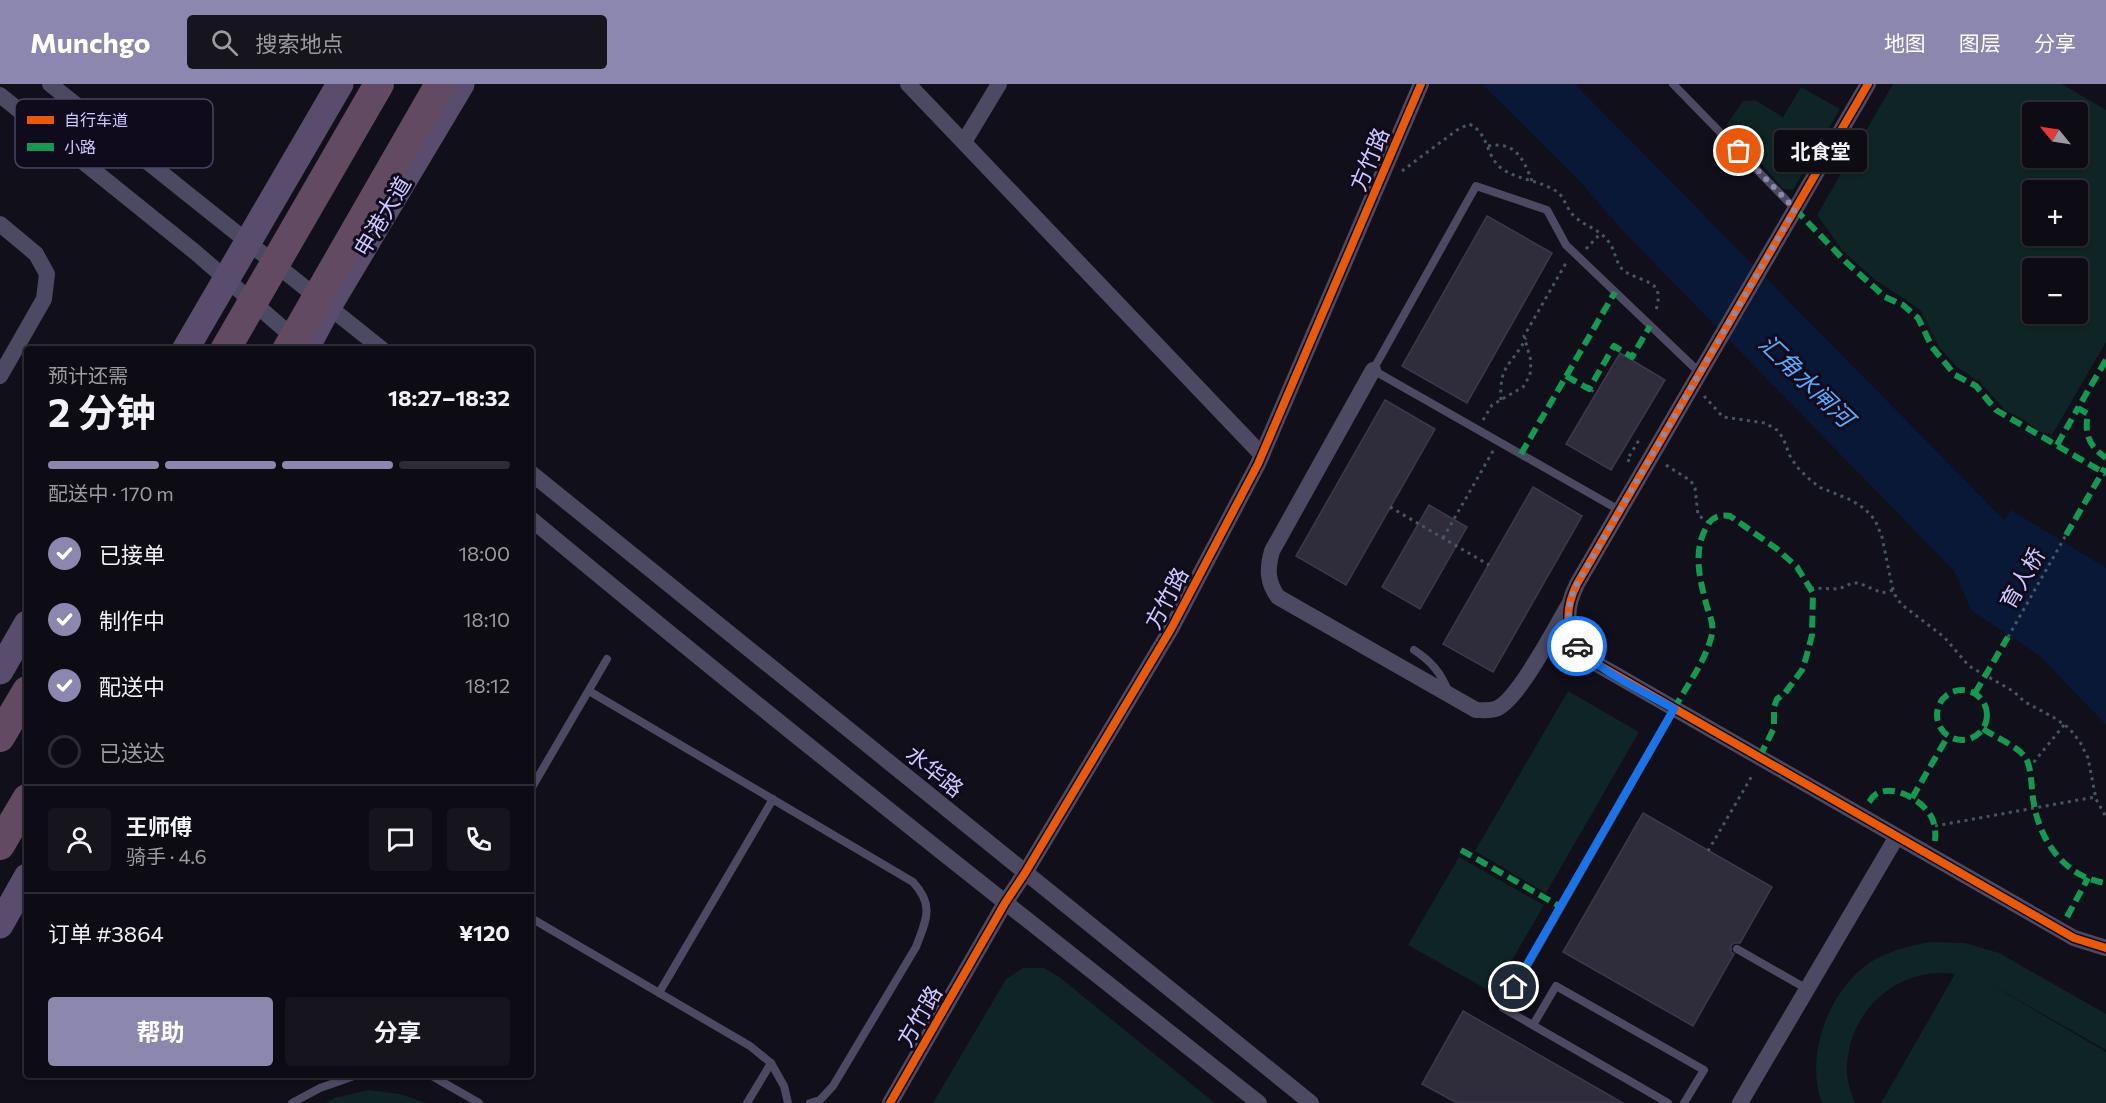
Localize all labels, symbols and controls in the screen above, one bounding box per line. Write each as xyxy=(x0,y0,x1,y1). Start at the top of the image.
search box xyxy=(187,15,607,69)
text: Munchgo xyxy=(30,25,151,59)
icon: search xyxy=(208,26,241,59)
text: 搜索地点 xyxy=(256,30,344,57)
text: 地图 xyxy=(1884,30,1926,55)
text: 图层 xyxy=(1959,30,2001,55)
text: 分享 xyxy=(2034,30,2076,55)
legend xyxy=(15,99,213,168)
north arrow xyxy=(2022,102,2088,168)
map controls xyxy=(2022,102,2088,324)
text: 自行车道 xyxy=(64,110,128,129)
street label: 方竹路 xyxy=(1344,123,1394,195)
pin xyxy=(1713,125,1764,176)
callout: 北食堂 xyxy=(1775,130,1868,172)
icon: bag xyxy=(1722,134,1755,167)
text: 小路 xyxy=(64,137,96,156)
text: 北食堂 xyxy=(1791,139,1851,163)
street label: 申港大道 xyxy=(348,171,416,261)
button: + xyxy=(2022,180,2088,246)
button: − xyxy=(2022,258,2088,324)
water label: 汇角水闸河 xyxy=(1754,328,1863,435)
text: 预计还需 xyxy=(48,363,128,387)
text: 18:27–18:32 xyxy=(388,384,510,411)
text: 2 分钟 xyxy=(48,387,156,435)
text: 配送中 · 170 m xyxy=(48,481,174,505)
icon: check xyxy=(48,537,81,570)
text: 已接单 xyxy=(99,541,165,568)
text: 18:00 xyxy=(458,541,510,565)
street label: 育人桥 xyxy=(1994,543,2050,613)
street label: 方竹路 xyxy=(1139,563,1193,633)
icon: check xyxy=(48,603,81,636)
text: 制作中 xyxy=(99,607,165,634)
text: 18:10 xyxy=(463,607,510,631)
courier xyxy=(1547,616,1607,676)
icon: car xyxy=(1561,630,1594,663)
icon: check xyxy=(48,669,81,702)
text: 配送中 xyxy=(99,673,165,700)
text: 18:12 xyxy=(465,673,510,697)
text: 已送达 xyxy=(99,739,165,766)
street label: 水华路 xyxy=(901,740,969,802)
button: person xyxy=(48,808,111,871)
button: chat xyxy=(369,808,432,871)
button: phone xyxy=(447,808,510,871)
text: 王师傅 xyxy=(126,813,192,840)
text: 骑手 · 4.6 xyxy=(126,844,207,868)
text: ¥120 xyxy=(459,919,510,946)
text: 订单 #3864 xyxy=(48,920,164,947)
pin xyxy=(1488,961,1539,1012)
icon: home xyxy=(1497,970,1530,1003)
street label: 方竹路 xyxy=(891,981,947,1051)
button: 帮助 xyxy=(48,997,273,1066)
button: 分享 xyxy=(285,997,510,1066)

